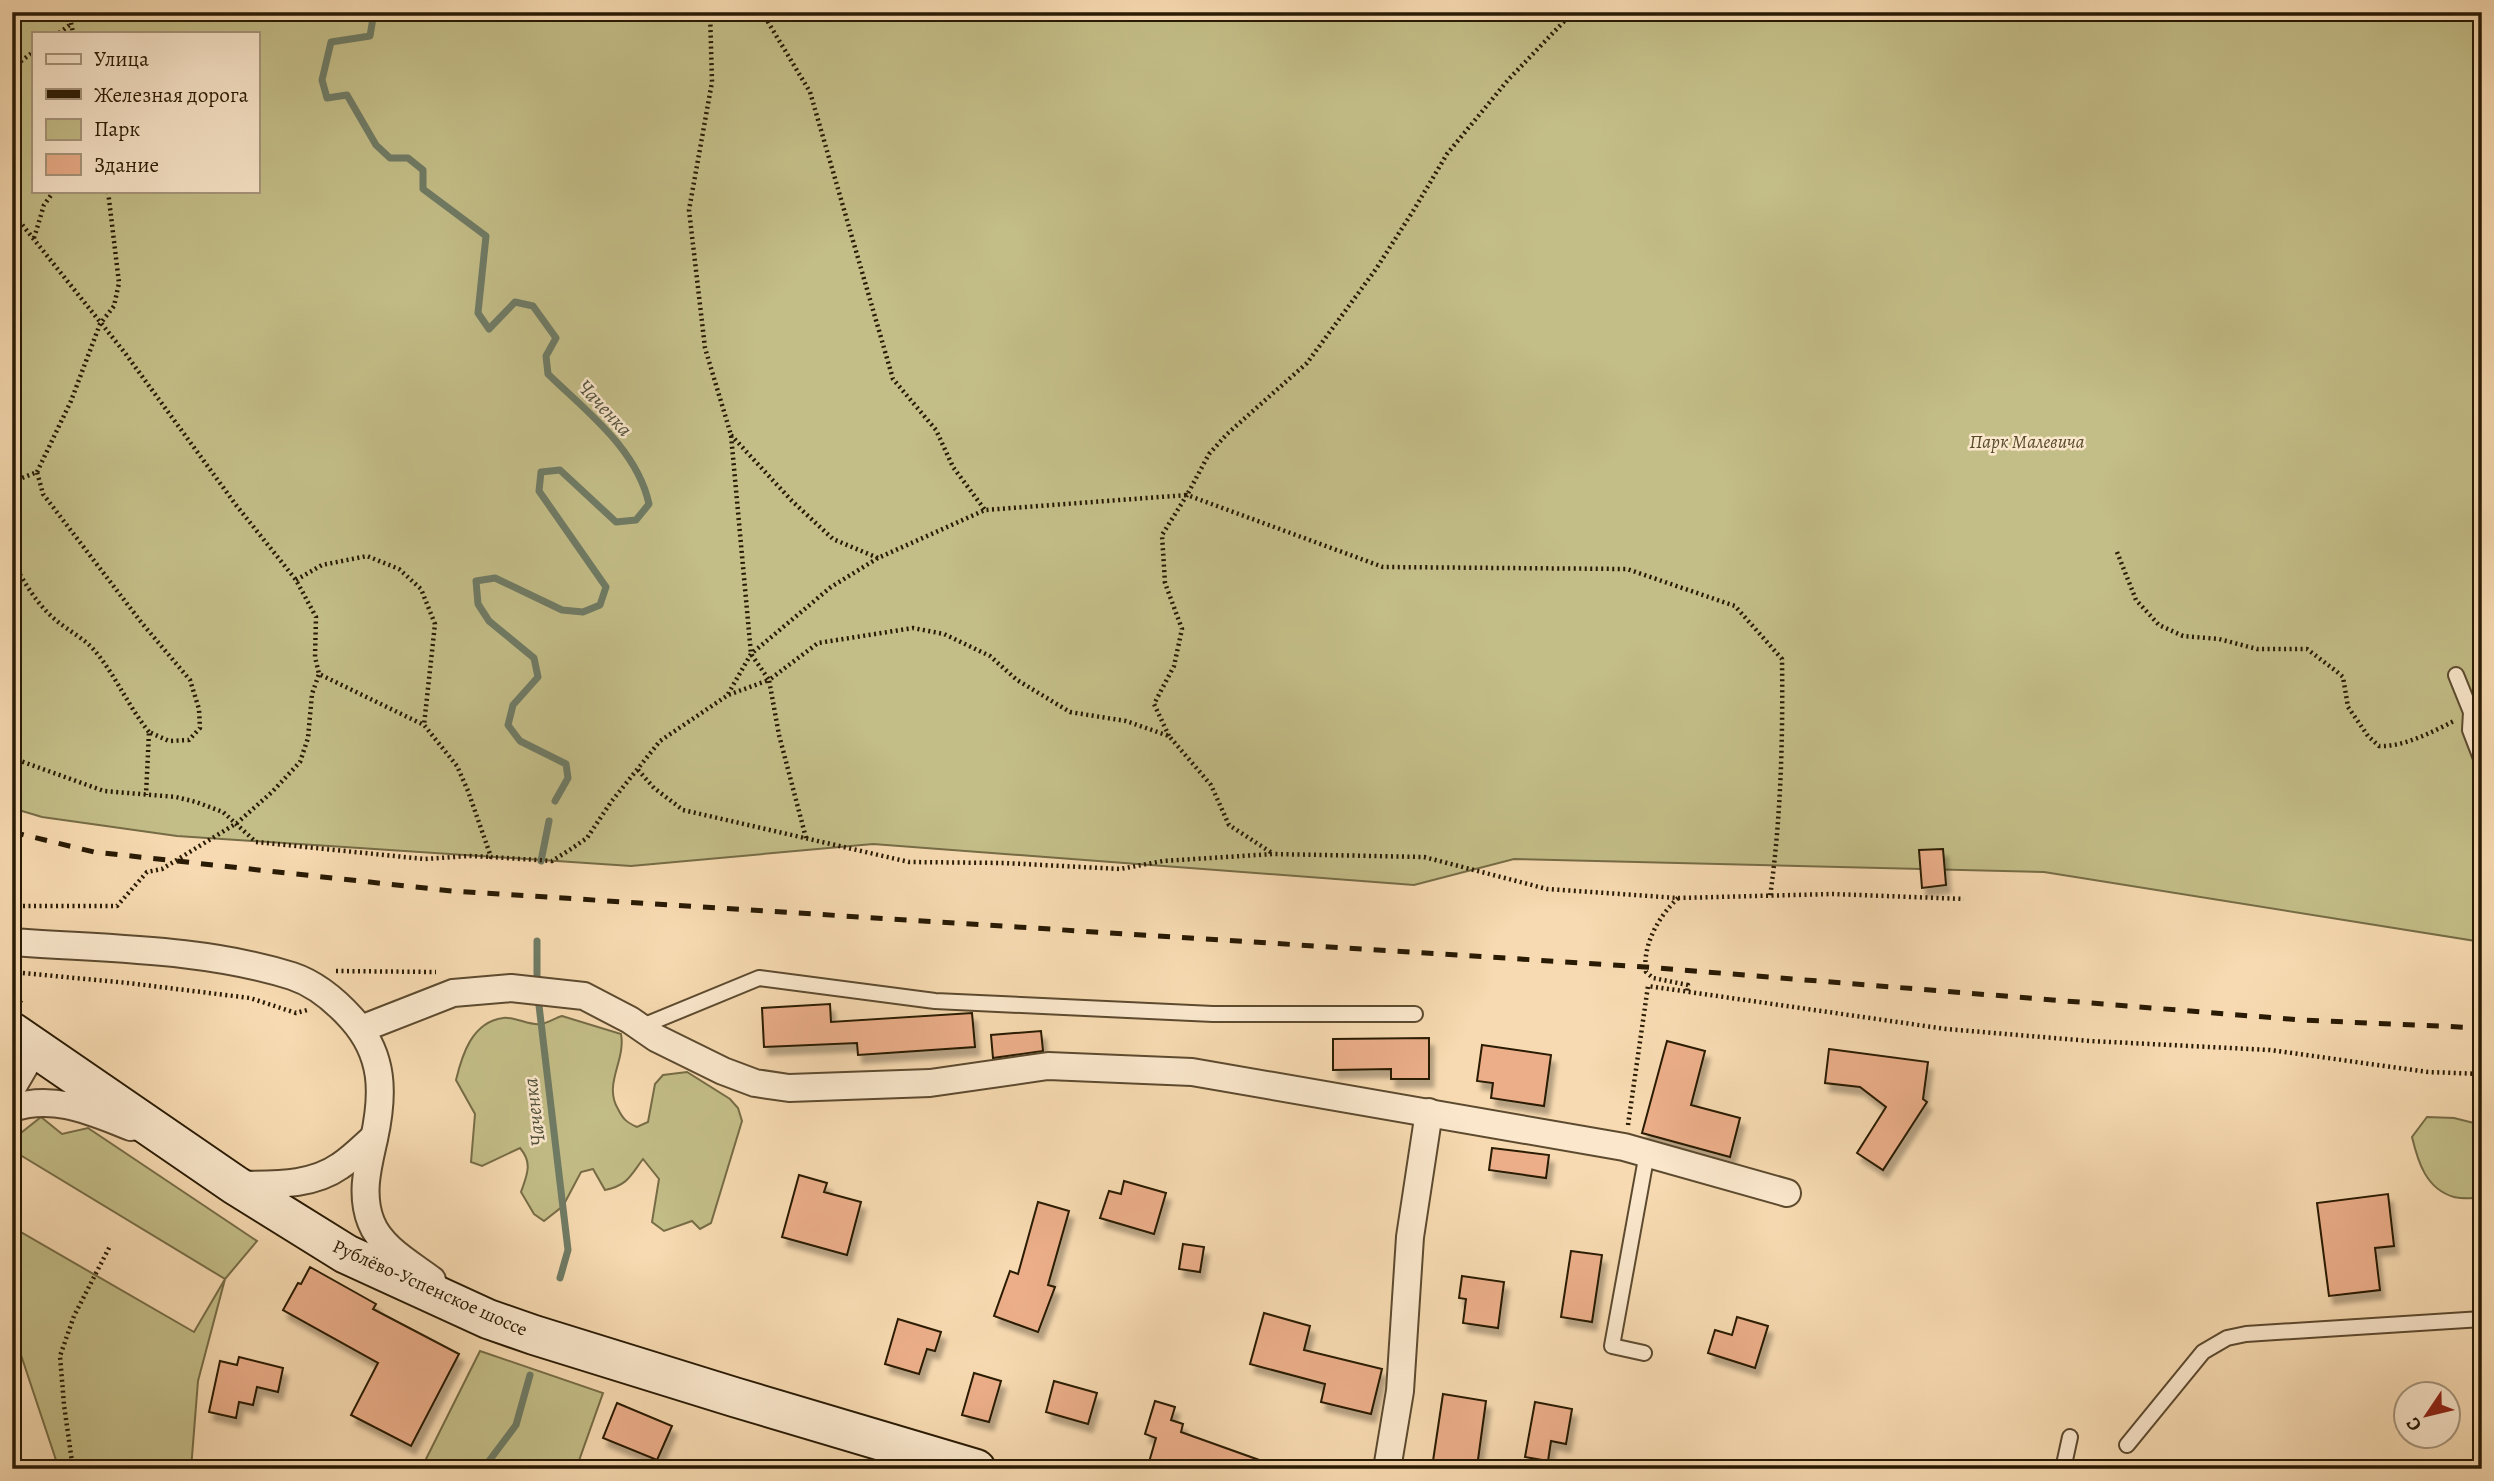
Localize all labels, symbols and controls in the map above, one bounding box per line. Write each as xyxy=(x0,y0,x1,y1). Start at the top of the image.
legend xyxy=(32,32,259,192)
text: Улица xyxy=(94,45,149,73)
text: Железная дорога xyxy=(94,81,249,109)
text: Парк xyxy=(94,115,140,143)
text: Здание xyxy=(94,151,159,179)
water label: Чаченка xyxy=(571,373,639,443)
park label: Парк Малевича xyxy=(1969,429,2085,455)
water label: Чаченка xyxy=(516,1076,552,1148)
street label: Рублёво-Успенское шоссе xyxy=(328,1233,532,1343)
north arrow xyxy=(2392,1380,2462,1450)
text: С xyxy=(2400,1412,2428,1436)

